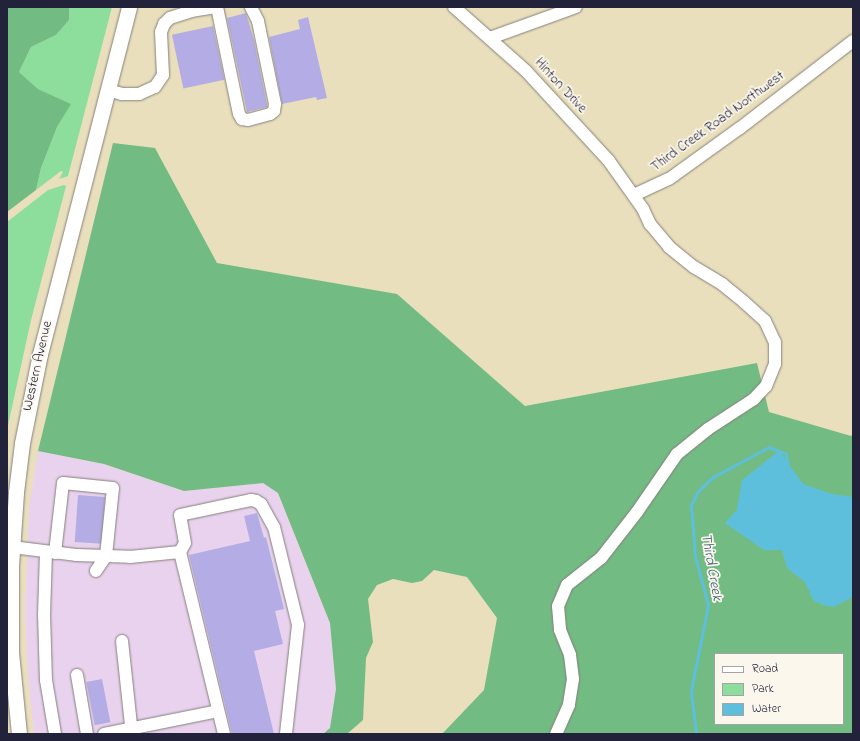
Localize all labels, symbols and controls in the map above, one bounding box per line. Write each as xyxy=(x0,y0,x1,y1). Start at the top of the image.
street label: Hinton Drive xyxy=(530,55,590,117)
street label: Third Creek Road Northwest xyxy=(648,68,788,176)
street label: Western Avenue xyxy=(19,319,57,413)
water label: Third Creek xyxy=(696,532,726,602)
legend xyxy=(714,653,844,725)
text: Road xyxy=(752,660,778,678)
text: Park xyxy=(752,680,774,698)
text: Water xyxy=(752,700,781,718)

